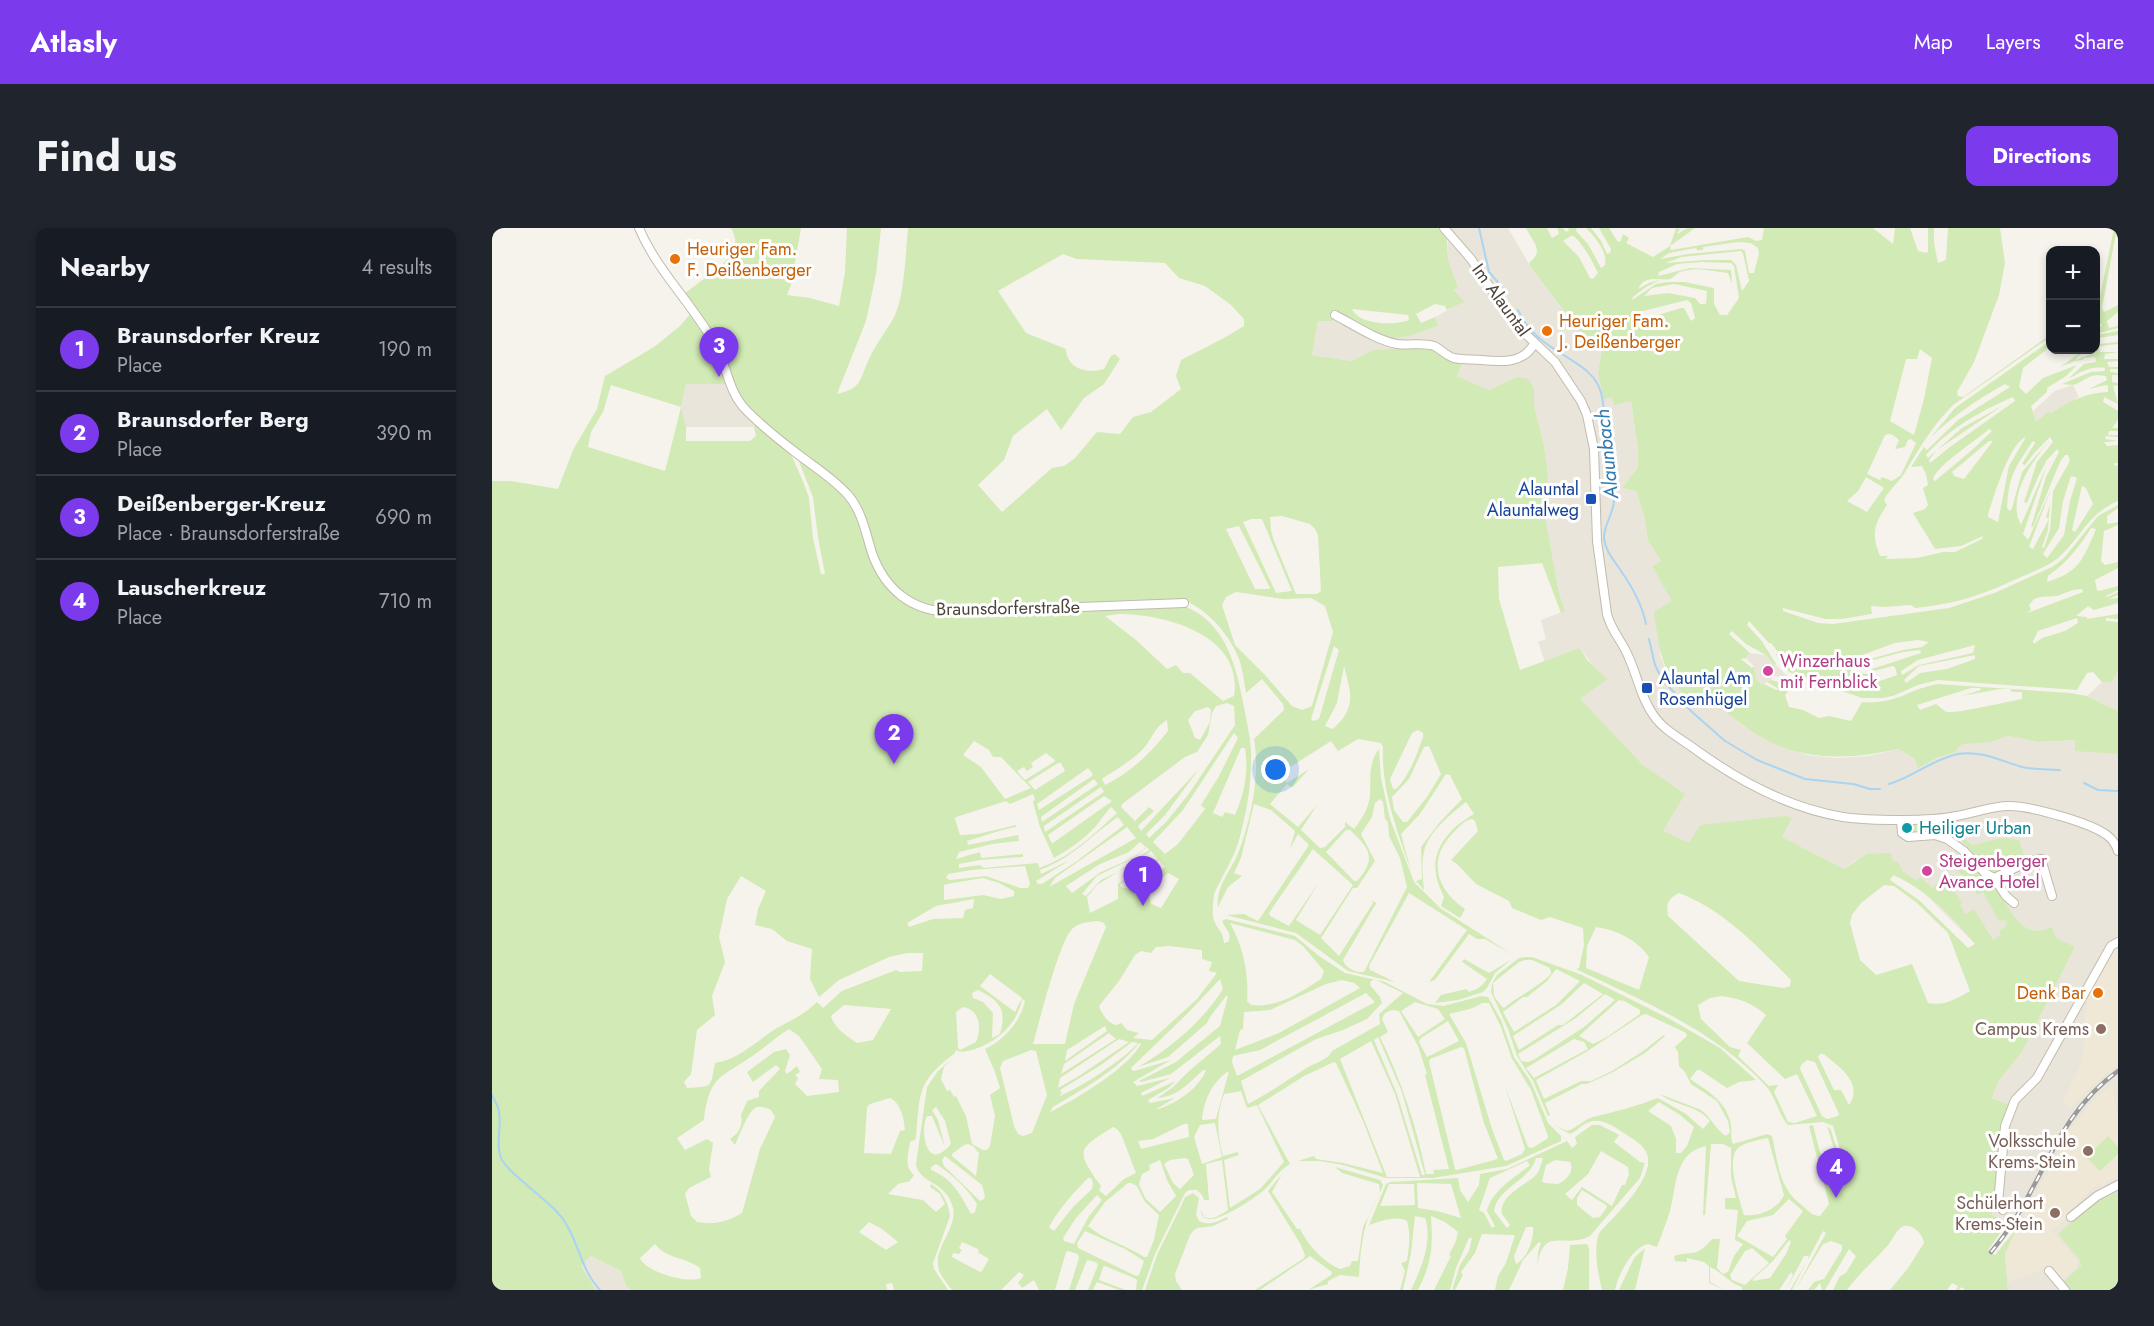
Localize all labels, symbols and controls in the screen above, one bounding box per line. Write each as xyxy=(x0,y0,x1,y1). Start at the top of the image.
text: Atlasly xyxy=(30,22,117,63)
text: Map xyxy=(1914,27,1953,57)
text: Layers xyxy=(1986,27,2041,57)
text: Share xyxy=(2074,27,2124,57)
text: Find us xyxy=(36,126,177,187)
button: Directions xyxy=(1966,126,2118,186)
place label: Heuriger Fam. F. Deißenberger xyxy=(687,236,813,283)
map controls xyxy=(2046,246,2100,354)
button: + xyxy=(2046,246,2100,300)
text: Nearby xyxy=(60,248,149,286)
marker: Heuriger Fam. F. Deißenberger xyxy=(668,252,682,266)
text: 4 results xyxy=(361,253,432,282)
street label: Im Alauntal xyxy=(1466,258,1536,342)
button: − xyxy=(2046,300,2100,354)
place label: Heuriger Fam. J. Deißenberger xyxy=(1557,308,1681,355)
text: Braunsdorfer Kreuz xyxy=(117,319,320,351)
marker: Heuriger Fam. J. Deißenberger xyxy=(1540,324,1554,338)
pin: 3 xyxy=(700,328,738,377)
text: 1 xyxy=(74,335,85,364)
text: 190 m xyxy=(378,335,432,364)
text: Place xyxy=(117,351,162,380)
text: Braunsdorfer Berg xyxy=(117,403,309,435)
water label: Alaunbach xyxy=(1588,408,1626,501)
text: 2 xyxy=(73,419,86,448)
text: 390 m xyxy=(376,419,432,448)
text: Place xyxy=(117,435,162,464)
place label: Alauntal Alauntalweg xyxy=(1487,476,1579,523)
text: Deißenberger-Kreuz xyxy=(117,487,326,519)
marker: Alauntal Alauntalweg xyxy=(1584,492,1598,506)
text: 3 xyxy=(73,503,86,532)
text: 690 m xyxy=(375,503,432,532)
text: Place · Braunsdorferstraße xyxy=(117,519,340,548)
text: Lauscherkreuz xyxy=(117,571,266,603)
text: 4 xyxy=(73,587,86,616)
text: 710 m xyxy=(379,587,432,616)
street label: Braunsdorferstraße xyxy=(936,594,1080,622)
text: Place xyxy=(117,603,162,632)
place label: Winzerhaus mit Fernblick xyxy=(1780,648,1877,695)
marker: Winzerhaus mit Fernblick xyxy=(1761,664,1775,678)
place label: Alauntal Am Rosenhügel xyxy=(1659,665,1751,712)
marker: Alauntal Am Rosenhügel xyxy=(1640,681,1654,695)
pin: 2 xyxy=(874,714,914,764)
your location xyxy=(1261,755,1290,784)
place label: Heiliger Urban xyxy=(1919,815,2032,841)
marker: Heiliger Urban xyxy=(1900,821,1914,835)
place label: Steigenberger Avance Hotel xyxy=(1939,848,2048,895)
pin: 1 xyxy=(1124,856,1162,906)
marker: Steigenberger Avance Hotel xyxy=(1920,864,1934,878)
place label: Denk Bar xyxy=(2017,980,2087,1006)
marker: Denk Bar xyxy=(2091,986,2105,1000)
place label: Campus Krems xyxy=(1975,1016,2089,1042)
marker: Campus Krems xyxy=(2094,1022,2108,1036)
place label: Volksschule Krems-Stein xyxy=(1988,1128,2076,1175)
marker: Volksschule Krems-Stein xyxy=(2081,1144,2095,1158)
pin: 4 xyxy=(1816,1148,1856,1198)
place label: Schülerhort Krems-Stein xyxy=(1955,1190,2044,1237)
marker: Schülerhort Krems-Stein xyxy=(2048,1206,2062,1220)

